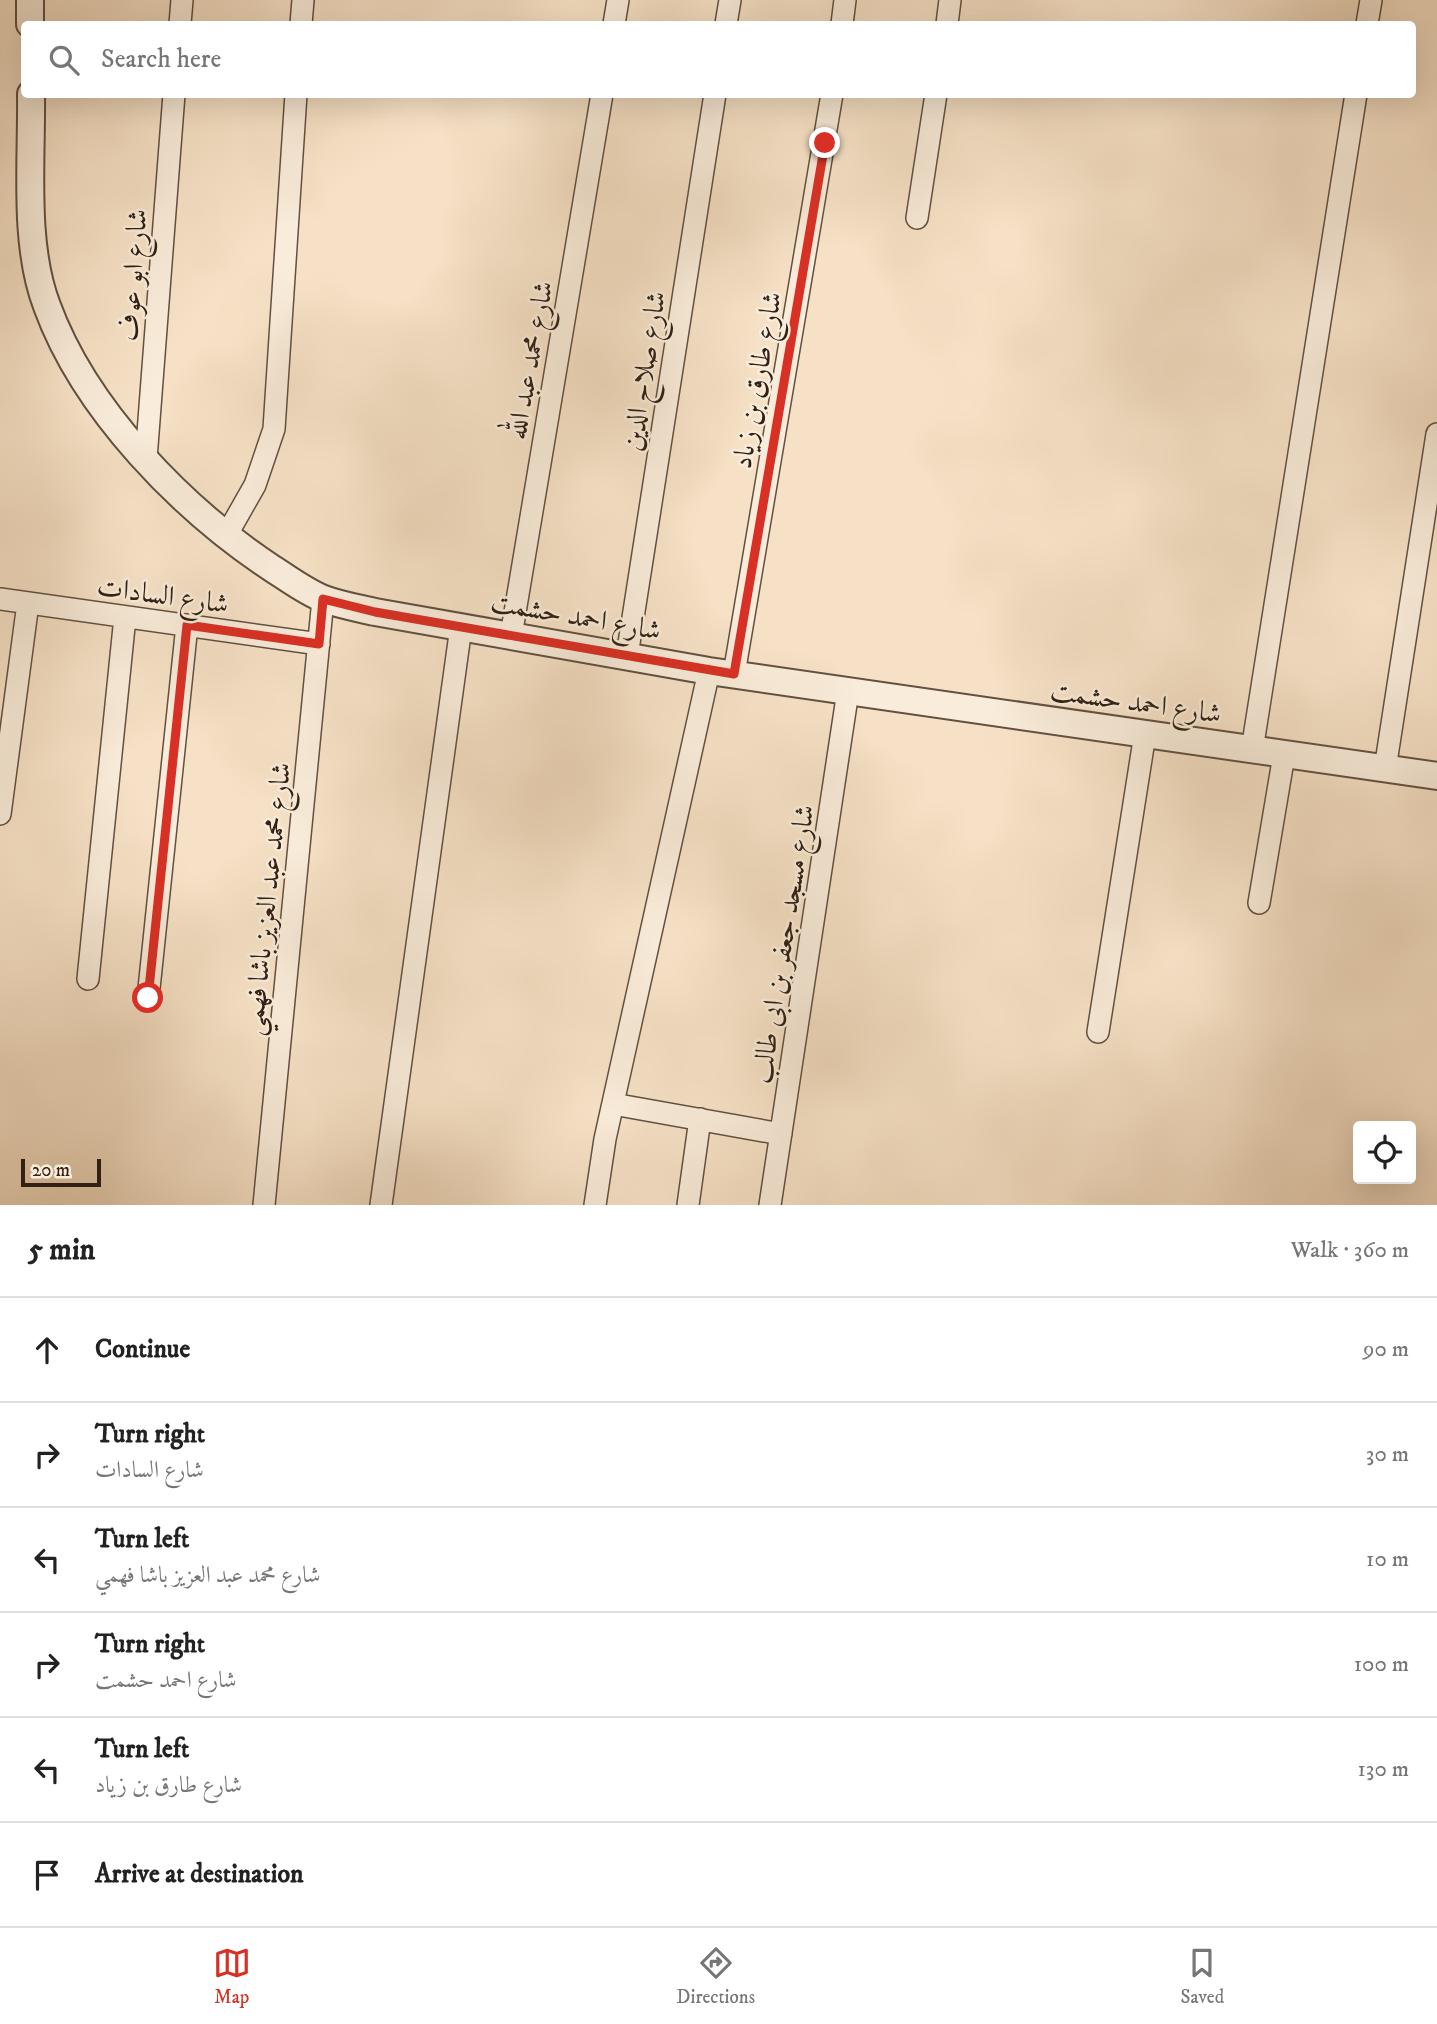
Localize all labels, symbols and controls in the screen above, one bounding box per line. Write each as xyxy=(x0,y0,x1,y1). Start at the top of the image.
search box xyxy=(21,21,1416,98)
icon: search xyxy=(45,41,83,79)
text: Search here xyxy=(101,43,221,76)
route end xyxy=(809,127,840,158)
street label: شارع ابو عوف xyxy=(111,208,161,343)
street label: شارع محمد عبد الله xyxy=(494,277,567,443)
street label: شارع صلاح الدين xyxy=(615,289,681,455)
street label: شارع طارق بن زياد xyxy=(725,289,795,472)
street label: شارع السادات xyxy=(94,569,231,627)
street label: شارع احمد حشمت xyxy=(487,584,664,654)
street label: شارع احمد حشمت xyxy=(1047,673,1224,737)
street label: شارع محمد عبد العزيز باشا فهمي xyxy=(236,761,307,1038)
street label: شارع مسجد جعفر بن ابى طالب xyxy=(744,802,828,1087)
route start xyxy=(132,982,163,1013)
map controls xyxy=(1353,1121,1416,1184)
button: locate xyxy=(1353,1121,1416,1184)
scale bar xyxy=(21,1156,102,1188)
text: 20 m xyxy=(32,1159,70,1182)
text: 5 min xyxy=(28,1232,95,1269)
text: Walk · 360 m xyxy=(1291,1236,1409,1265)
icon: ahead xyxy=(28,1331,66,1369)
text: Continue xyxy=(95,1333,190,1366)
text: 90 m xyxy=(1363,1335,1409,1364)
text: Turn right xyxy=(95,1418,205,1451)
icon: right xyxy=(28,1436,66,1474)
text: 30 m xyxy=(1366,1440,1409,1469)
text: شارع السادات xyxy=(95,1456,204,1485)
text: Turn left xyxy=(95,1523,189,1556)
icon: left xyxy=(28,1541,66,1579)
text: 10 m xyxy=(1366,1545,1409,1574)
text: شارع محمد عبد العزيز باشا فهمي xyxy=(95,1561,321,1590)
text: Turn right xyxy=(95,1628,205,1661)
icon: right xyxy=(28,1646,66,1684)
text: 100 m xyxy=(1354,1650,1409,1679)
text: شارع احمد حشمت xyxy=(95,1666,237,1695)
text: Turn left xyxy=(95,1733,189,1766)
icon: left xyxy=(28,1751,66,1789)
text: 130 m xyxy=(1357,1755,1409,1784)
text: شارع طارق بن زياد xyxy=(95,1771,242,1800)
icon: arrive xyxy=(28,1856,66,1894)
text: Arrive at destination xyxy=(95,1858,304,1891)
tab: Map xyxy=(213,1944,251,2009)
tab: Directions xyxy=(676,1944,755,2009)
tab: Saved xyxy=(1181,1944,1224,2009)

